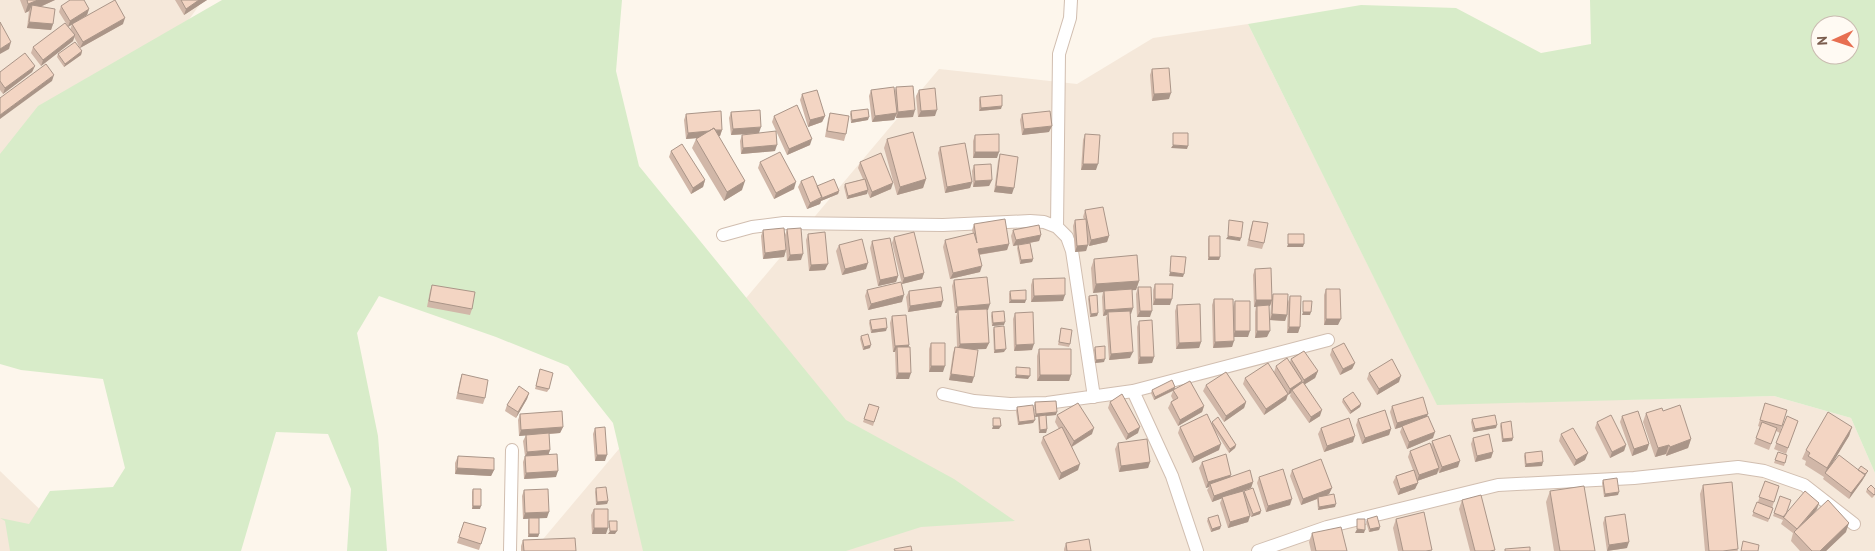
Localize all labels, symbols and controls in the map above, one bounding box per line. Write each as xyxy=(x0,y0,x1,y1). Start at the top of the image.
north arrow xyxy=(1810,15,1860,65)
text: N xyxy=(1813,36,1831,46)

